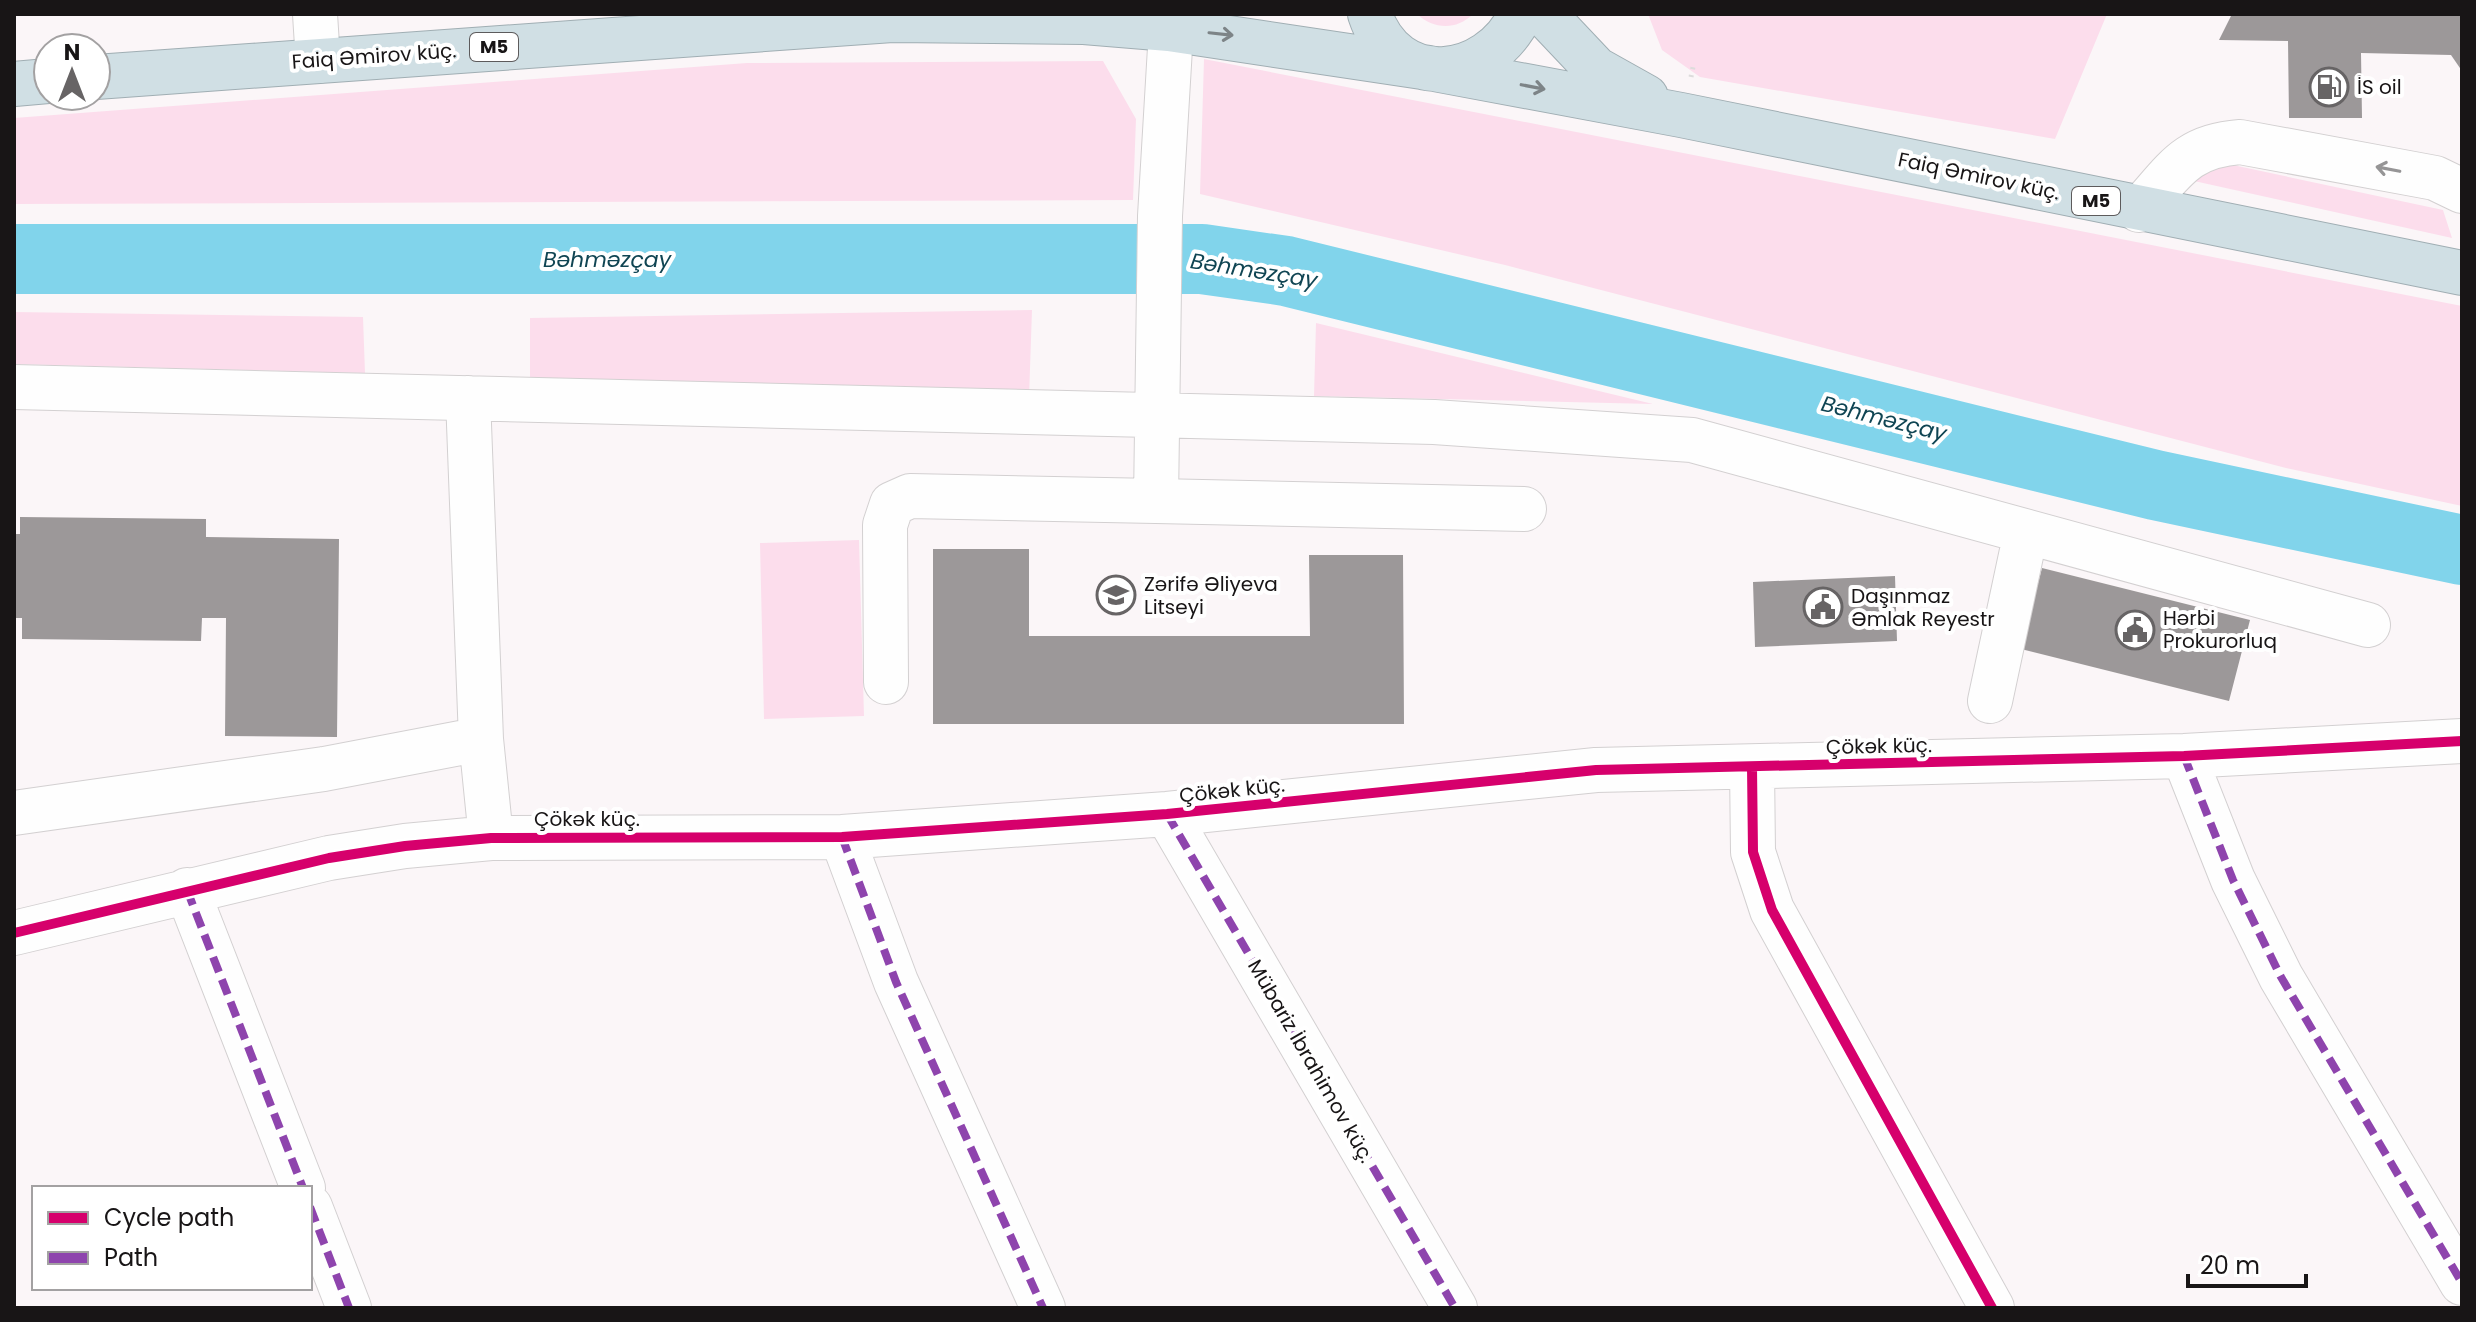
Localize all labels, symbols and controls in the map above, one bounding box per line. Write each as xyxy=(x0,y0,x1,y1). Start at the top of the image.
one-way arrow xyxy=(1207,27,1234,42)
north arrow xyxy=(32,32,112,112)
road number: M5 xyxy=(470,33,518,61)
street label: Faiq Əmirov küç. xyxy=(291,36,457,76)
text: N xyxy=(64,37,80,68)
fuel station icon: İS oil xyxy=(2308,66,2350,108)
place label: İS oil xyxy=(2357,73,2402,101)
one-way arrow xyxy=(1519,81,1545,96)
street label: Faiq Əmirov küç. xyxy=(1895,145,2063,207)
one-way arrow xyxy=(2375,161,2401,176)
road number: M5 xyxy=(2072,187,2120,215)
water label: Bəhməzçay xyxy=(543,244,673,275)
water label: Bəhməzçay xyxy=(1188,245,1321,296)
water label: Bəhməzçay xyxy=(1818,388,1951,449)
place label: Zərifə Əliyeva Litseyi xyxy=(1144,570,1278,621)
school or university icon: Zərifə Əliyeva Litseyi xyxy=(1095,574,1137,616)
place label: Daşınmaz Əmlak Reyestr xyxy=(1851,582,1995,633)
public building icon: Daşınmaz Əmlak Reyestr xyxy=(1802,586,1844,628)
place label: Hərbi Prokurorluq xyxy=(2163,604,2277,655)
public building icon: Hərbi Prokurorluq xyxy=(2114,609,2156,651)
street label: Çökək küç. xyxy=(1826,731,1932,761)
street label: Çökək küç. xyxy=(1178,771,1286,809)
street label: Çökək küç. xyxy=(534,805,640,833)
street label: Mübariz İbrahimov küç. xyxy=(1241,954,1381,1168)
legend xyxy=(32,1186,312,1290)
text: Cycle path xyxy=(104,1201,234,1234)
scale bar xyxy=(2188,1238,2306,1288)
text: Path xyxy=(104,1241,158,1274)
text: 20 m xyxy=(2200,1249,2260,1282)

